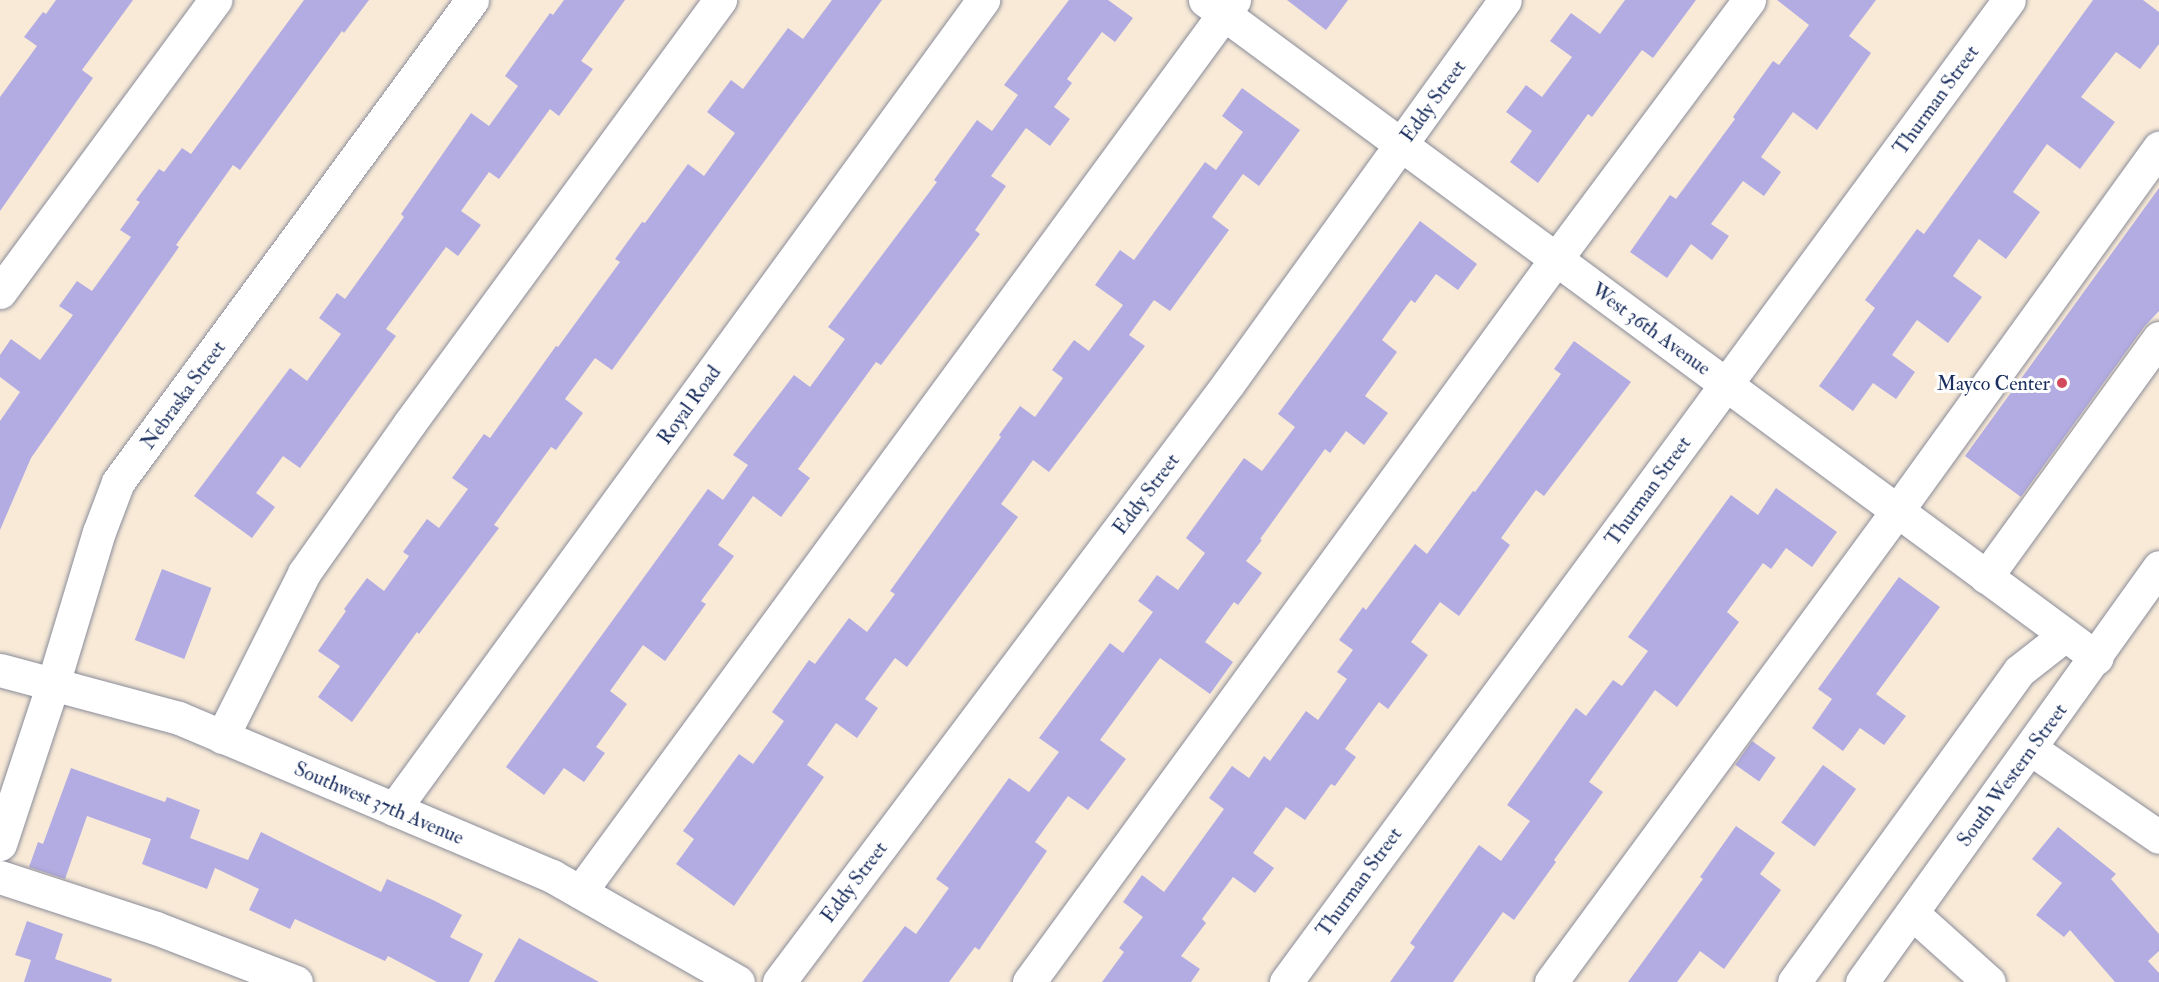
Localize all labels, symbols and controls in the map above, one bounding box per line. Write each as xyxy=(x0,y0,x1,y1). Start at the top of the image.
street label: Thurman Street xyxy=(1888,41,1984,159)
street label: Eddy Street xyxy=(1395,55,1471,147)
street label: West 36th Avenue xyxy=(1587,278,1715,380)
street label: Nebraska Street xyxy=(136,336,230,454)
street label: Royal Road xyxy=(652,361,726,449)
place label: Mayco Center xyxy=(1937,371,2050,395)
marker: Mayco Center xyxy=(2055,376,2069,390)
street label: Thurman Street xyxy=(1600,432,1696,550)
street label: Eddy Street xyxy=(1108,449,1184,539)
street label: South Western Street xyxy=(1952,699,2072,851)
street label: Southwest 37th Avenue xyxy=(291,756,467,850)
street label: Thurman Street xyxy=(1311,823,1407,941)
street label: Eddy Street xyxy=(816,837,892,927)

